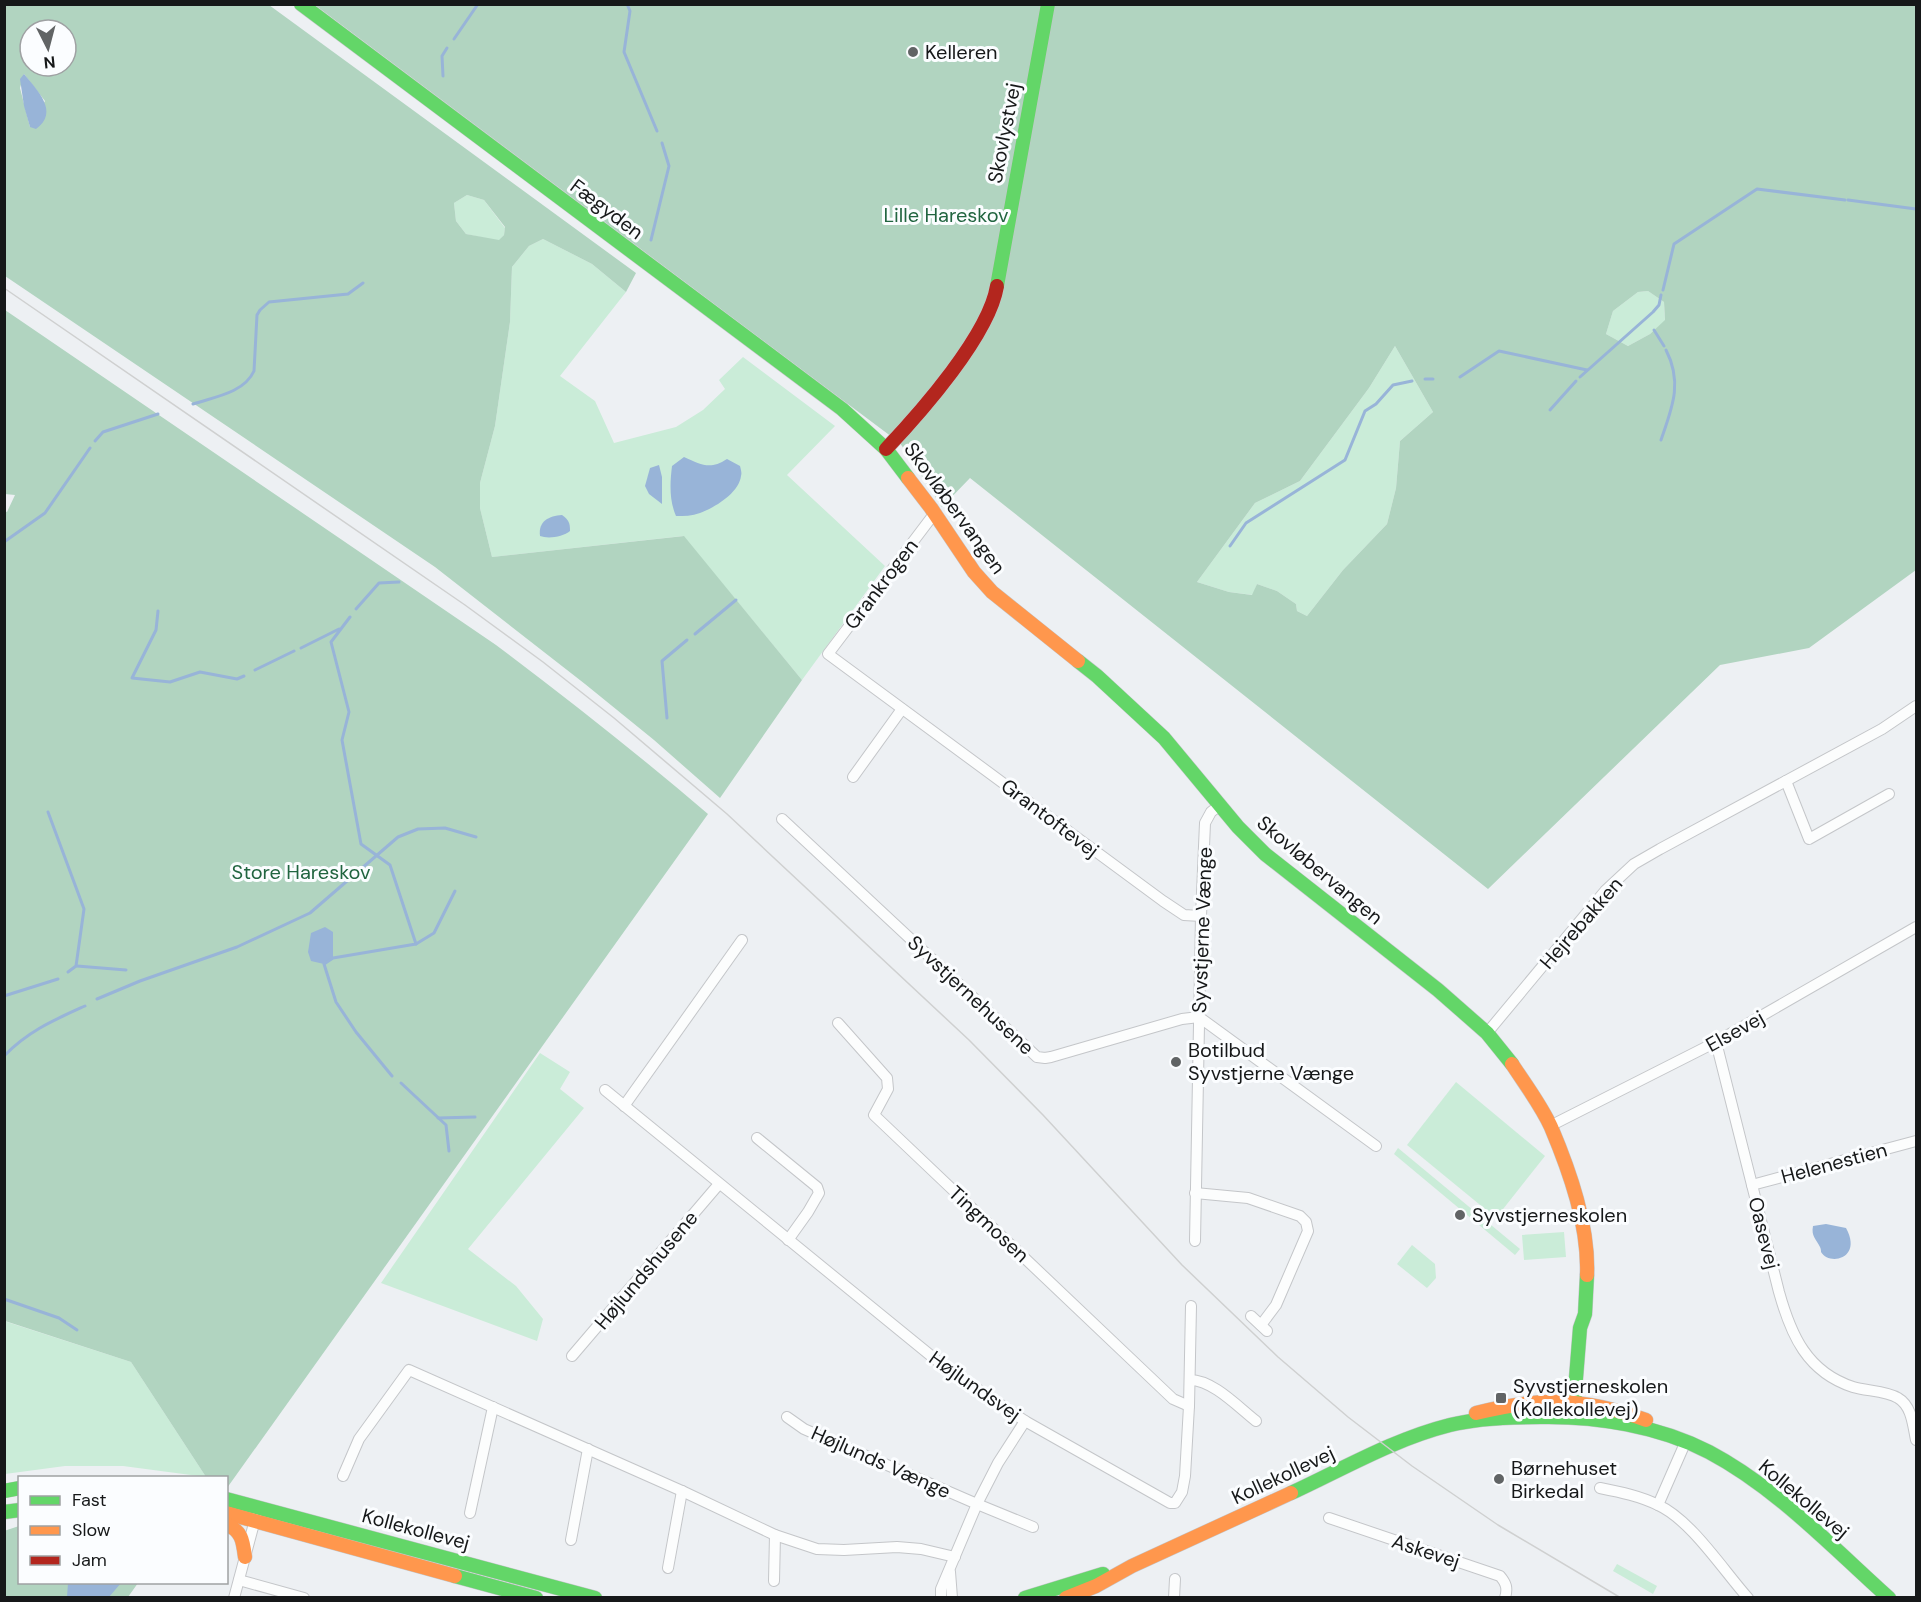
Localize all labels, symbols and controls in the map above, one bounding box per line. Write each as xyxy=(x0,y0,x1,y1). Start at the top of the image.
north arrow xyxy=(18,18,78,78)
place label: Kelleren xyxy=(925,39,998,65)
marker: Kelleren xyxy=(906,45,920,59)
text: N xyxy=(43,51,56,73)
street label: Skovlystvej xyxy=(982,81,1026,185)
street label: Fægyden xyxy=(565,173,649,245)
park label: Lille Hareskov xyxy=(883,202,1009,228)
street label: Skovløbervangen xyxy=(898,437,1012,579)
street label: Grankrogen xyxy=(838,533,924,635)
street label: Grantoftevej xyxy=(996,773,1104,863)
street label: Skovløbervangen xyxy=(1252,810,1388,930)
street label: Syvstjerne Vænge xyxy=(1186,847,1218,1013)
park label: Store Hareskov xyxy=(232,859,371,885)
street label: Hejrebakken xyxy=(1534,871,1628,975)
street label: Syvstjernehusene xyxy=(902,930,1040,1060)
street label: Elsevej xyxy=(1701,1004,1769,1058)
place label: Botilbud Syvstjerne Vænge xyxy=(1188,1037,1354,1086)
marker: Botilbud Syvstjerne Vænge xyxy=(1169,1055,1183,1069)
street label: Helenestien xyxy=(1778,1136,1890,1190)
street label: Tingmosen xyxy=(943,1180,1035,1268)
street label: Oasevej xyxy=(1742,1194,1786,1272)
place label: Syvstjerneskolen xyxy=(1472,1202,1627,1228)
street label: Højlundshusene xyxy=(589,1205,703,1335)
marker: Syvstjerneskolen xyxy=(1453,1208,1467,1222)
street label: Højlundsvej xyxy=(924,1345,1026,1427)
place label: Syvstjerneskolen (Kollekollevej) xyxy=(1513,1373,1668,1422)
marker: Syvstjerneskolen (Kollekollevej) xyxy=(1494,1391,1508,1405)
street label: Højlunds Vænge xyxy=(807,1420,955,1504)
street label: Kollekollevej xyxy=(1227,1440,1339,1510)
street label: Kollekollevej xyxy=(1753,1454,1855,1544)
place label: Børnehuset Birkedal xyxy=(1511,1455,1617,1504)
marker: Børnehuset Birkedal xyxy=(1492,1472,1506,1486)
legend xyxy=(18,1476,228,1584)
text: Fast xyxy=(72,1488,107,1512)
street label: Kollekollevej xyxy=(359,1502,473,1556)
text: Slow xyxy=(72,1518,111,1542)
street label: Askevej xyxy=(1389,1528,1463,1574)
text: Jam xyxy=(72,1548,107,1572)

